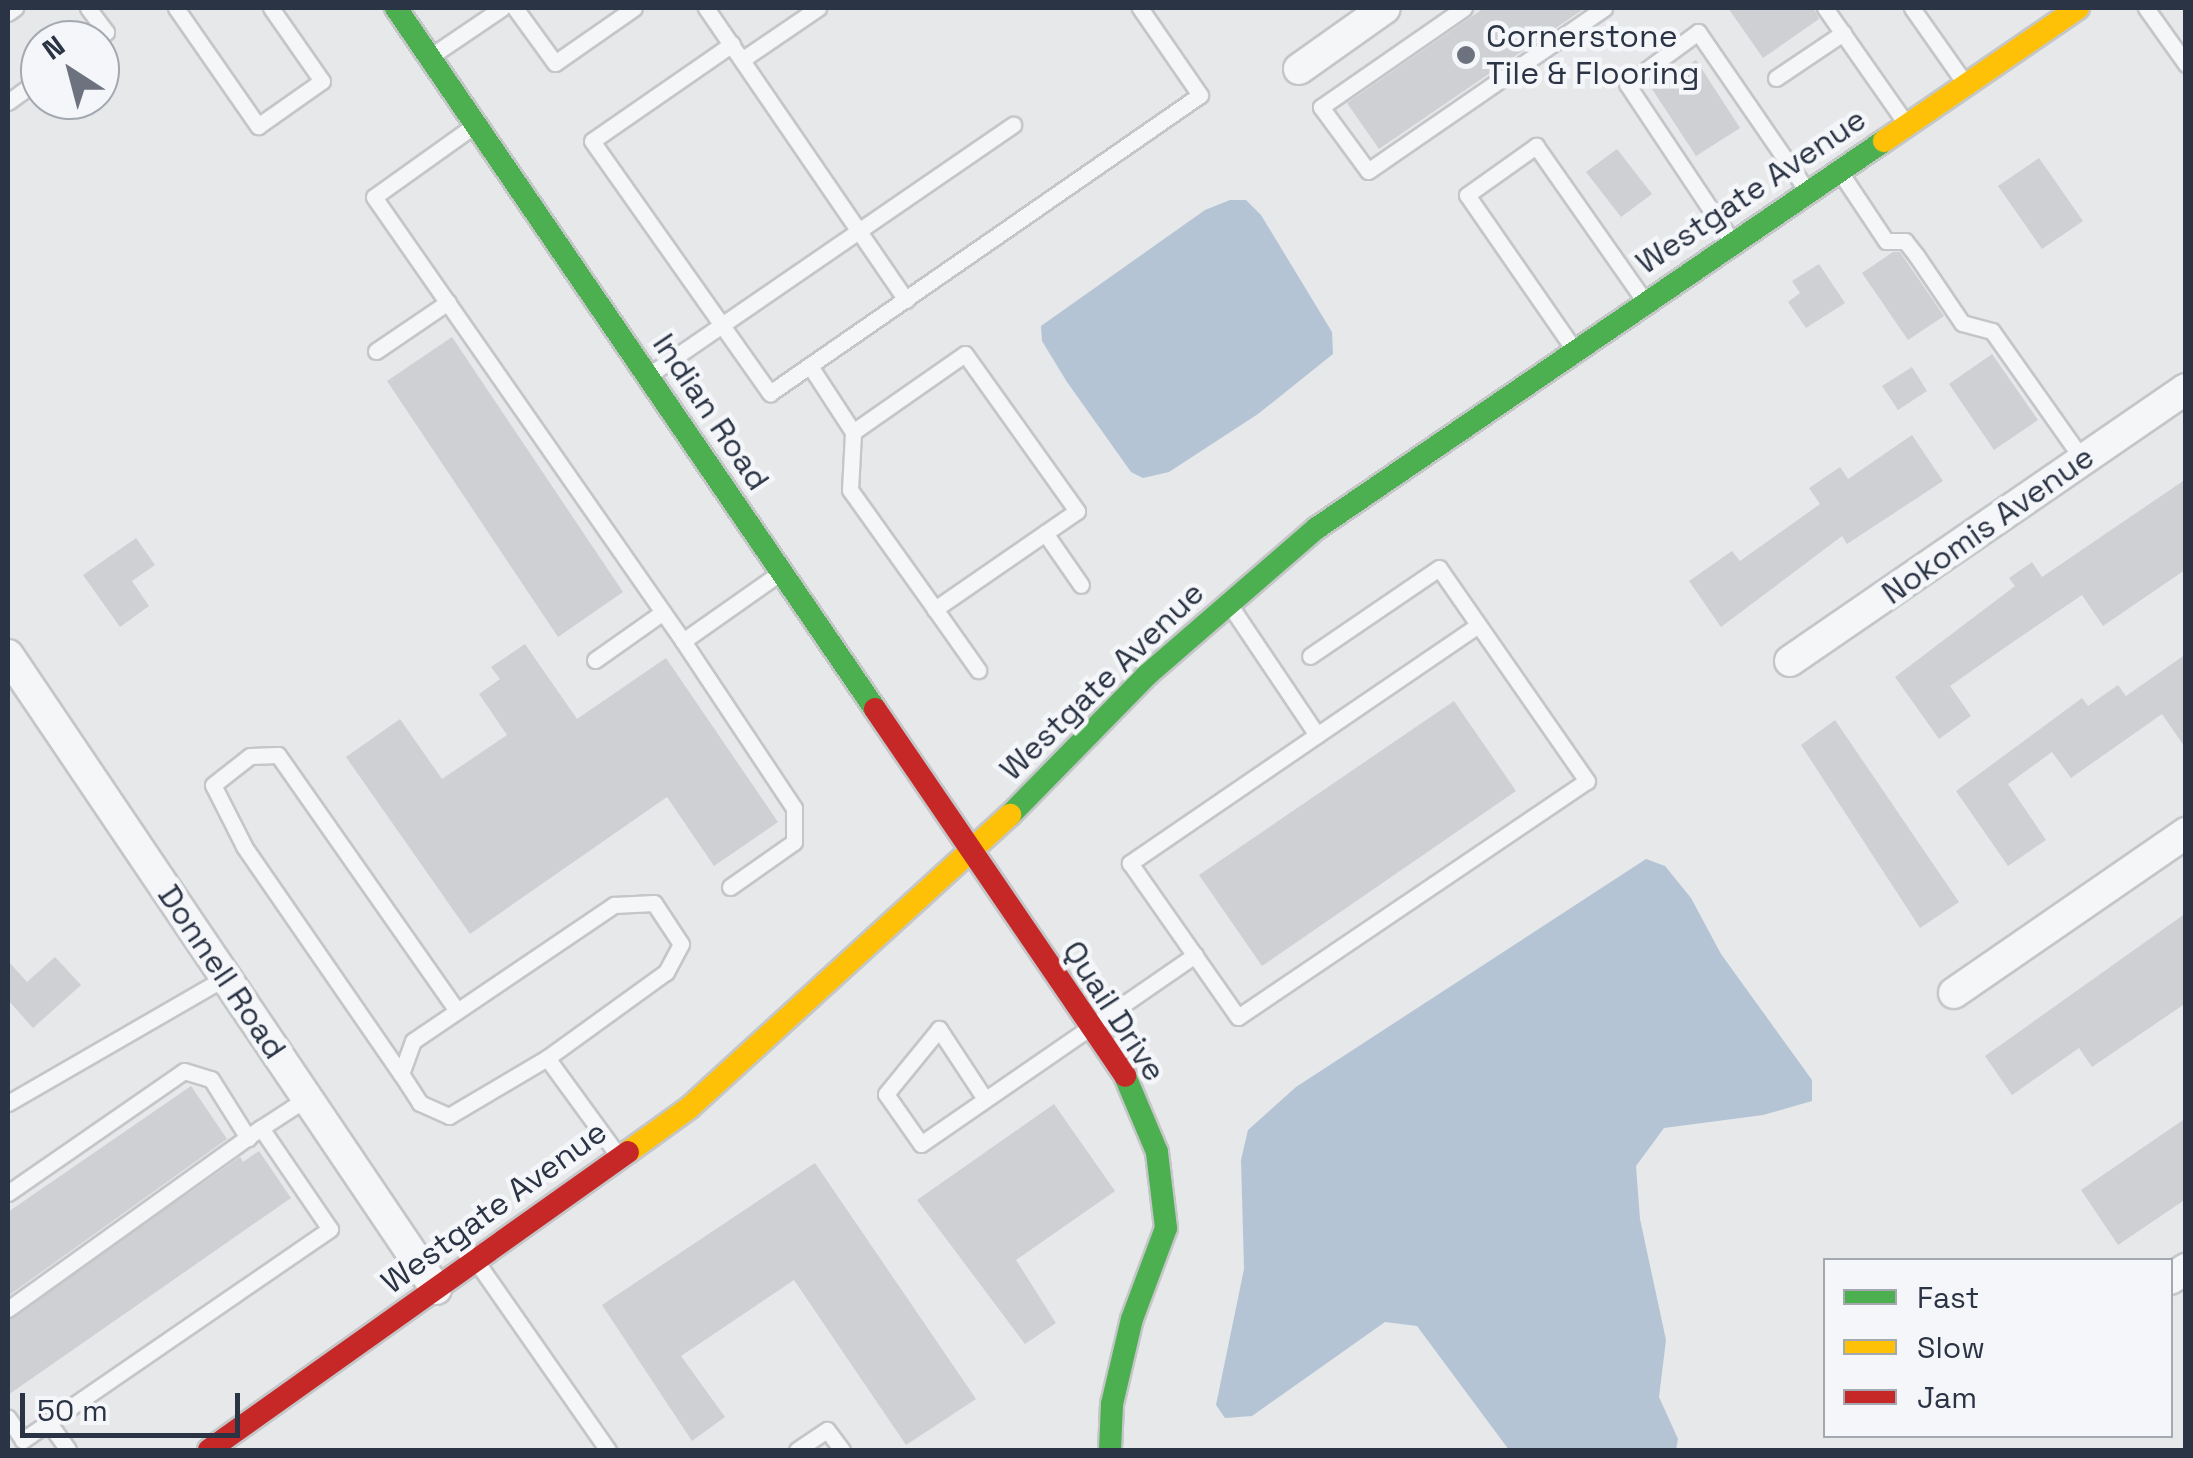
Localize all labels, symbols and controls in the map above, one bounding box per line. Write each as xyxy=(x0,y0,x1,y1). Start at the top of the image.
place label: Cornerstone Tile & Flooring xyxy=(1486,18,1700,93)
north arrow xyxy=(20,20,120,120)
text: N xyxy=(35,27,72,67)
marker: Cornerstone Tile & Flooring xyxy=(1455,44,1477,66)
street label: Westgate Avenue xyxy=(1629,100,1873,282)
street label: Indian Road xyxy=(645,326,777,498)
street label: Nokomis Avenue xyxy=(1874,437,2102,613)
street label: Westgate Avenue xyxy=(992,574,1212,788)
street label: Donnell Road xyxy=(150,878,294,1066)
street label: Quail Drive xyxy=(1054,933,1174,1089)
street label: Westgate Avenue xyxy=(374,1112,614,1302)
legend xyxy=(1823,1258,2173,1438)
text: Fast xyxy=(1917,1278,1979,1317)
text: Slow xyxy=(1917,1328,1985,1367)
scale bar xyxy=(25,1373,245,1435)
text: Jam xyxy=(1917,1378,1977,1417)
text: 50 m xyxy=(37,1391,108,1430)

